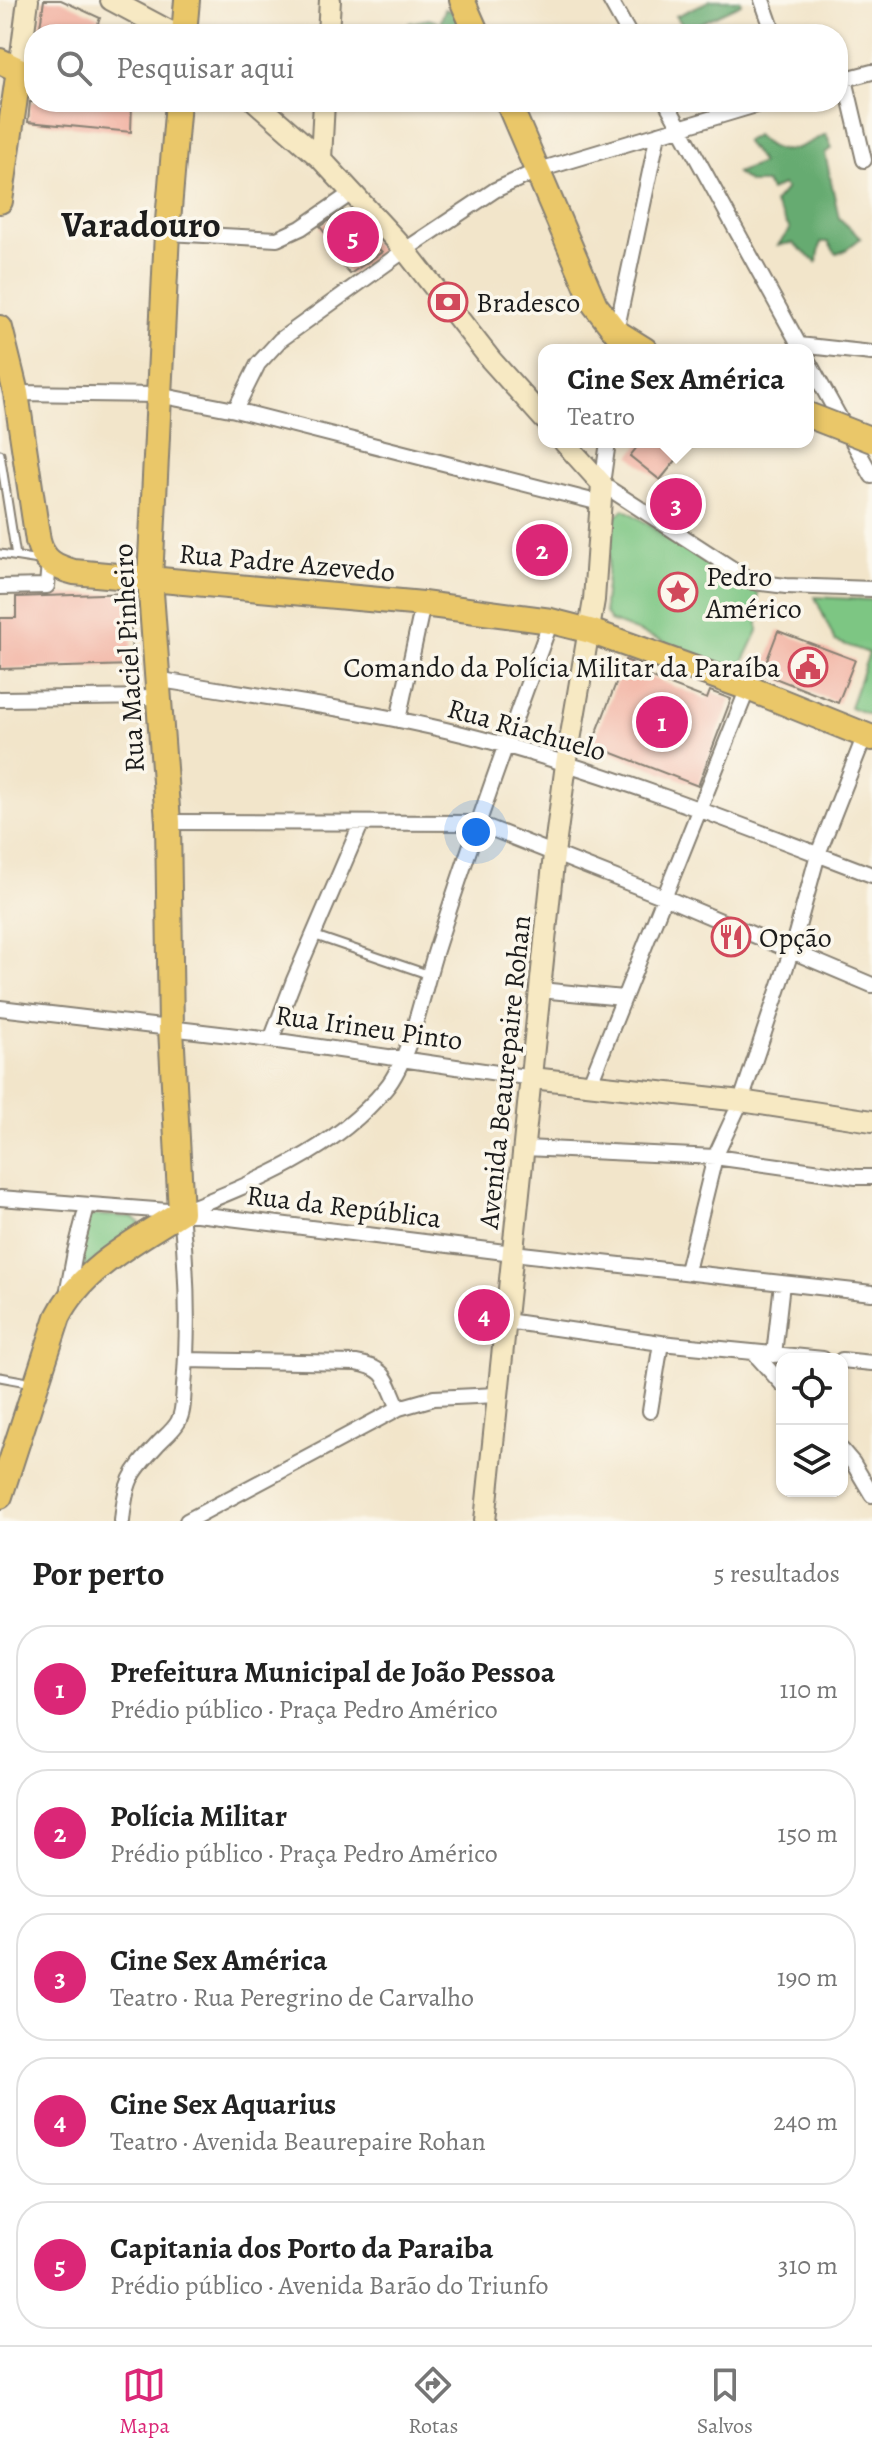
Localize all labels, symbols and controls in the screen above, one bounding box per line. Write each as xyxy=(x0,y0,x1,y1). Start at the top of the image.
search box xyxy=(24,24,848,112)
icon: search xyxy=(52,46,96,90)
text: Pesquisar aqui xyxy=(116,48,294,88)
district label: Varadouro xyxy=(60,200,221,249)
pin: 5 xyxy=(327,207,379,267)
bank icon: Bradesco xyxy=(427,281,469,323)
place label: Bradesco xyxy=(476,284,580,322)
popup xyxy=(538,344,814,448)
text: Cine Sex América xyxy=(567,359,785,399)
text: Teatro xyxy=(567,399,635,434)
pin: 3 xyxy=(650,474,702,534)
pin: 2 xyxy=(516,520,568,580)
street label: Rua Padre Azevedo xyxy=(177,535,397,591)
street label: Rua Maciel Pinheiro xyxy=(104,542,154,773)
place label: Pedro Américo xyxy=(705,558,802,628)
place icon: Pedro Américo xyxy=(657,571,699,613)
public building icon: Comando da Polícia Militar da Paraíba xyxy=(787,646,829,688)
place label: Comando da Polícia Militar da Paraíba xyxy=(343,649,780,687)
street label: Rua Riachuelo xyxy=(443,689,610,771)
pin: 1 xyxy=(636,692,688,752)
your location xyxy=(456,812,496,852)
street label: Avenida Beaurepaire Rohan xyxy=(470,913,540,1232)
restaurant icon: Opção xyxy=(710,916,752,958)
place label: Opção xyxy=(759,919,832,957)
street label: Rua Irineu Pinto xyxy=(273,996,465,1060)
street label: Rua da República xyxy=(244,1176,443,1238)
pin: 4 xyxy=(458,1285,510,1345)
map controls xyxy=(776,1353,848,1497)
button: locate xyxy=(776,1353,848,1425)
button: layers xyxy=(776,1425,848,1497)
text: Por perto xyxy=(32,1550,165,1597)
text: 5 resultados xyxy=(713,1556,840,1591)
text: Prefeitura Municipal de João Pessoa xyxy=(110,1652,555,1692)
text: 1 xyxy=(55,1672,65,1707)
text: 110 m xyxy=(780,1672,838,1707)
text: Prédio público · Praça Pedro Américo xyxy=(110,1692,498,1727)
text: Polícia Militar xyxy=(110,1796,287,1836)
text: 2 xyxy=(54,1816,66,1851)
text: 150 m xyxy=(777,1816,838,1851)
text: Prédio público · Praça Pedro Américo xyxy=(110,1836,498,1871)
text: Cine Sex América xyxy=(110,1940,327,1980)
text: 3 xyxy=(54,1960,66,1995)
text: 190 m xyxy=(777,1960,838,1995)
text: Teatro · Rua Peregrino de Carvalho xyxy=(110,1980,474,2015)
text: Cine Sex Aquarius xyxy=(110,2084,336,2124)
text: 4 xyxy=(54,2104,66,2139)
text: 240 m xyxy=(773,2104,838,2139)
text: Teatro · Avenida Beaurepaire Rohan xyxy=(110,2124,486,2159)
text: Capitania dos Porto da Paraiba xyxy=(110,2228,494,2268)
text: 5 xyxy=(54,2248,66,2283)
text: 310 m xyxy=(778,2248,838,2283)
text: Prédio público · Avenida Barão do Triunfo xyxy=(110,2268,548,2303)
tab: Mapa xyxy=(119,2363,170,2441)
tab: Rotas xyxy=(408,2363,458,2441)
tab: Salvos xyxy=(697,2363,753,2441)

